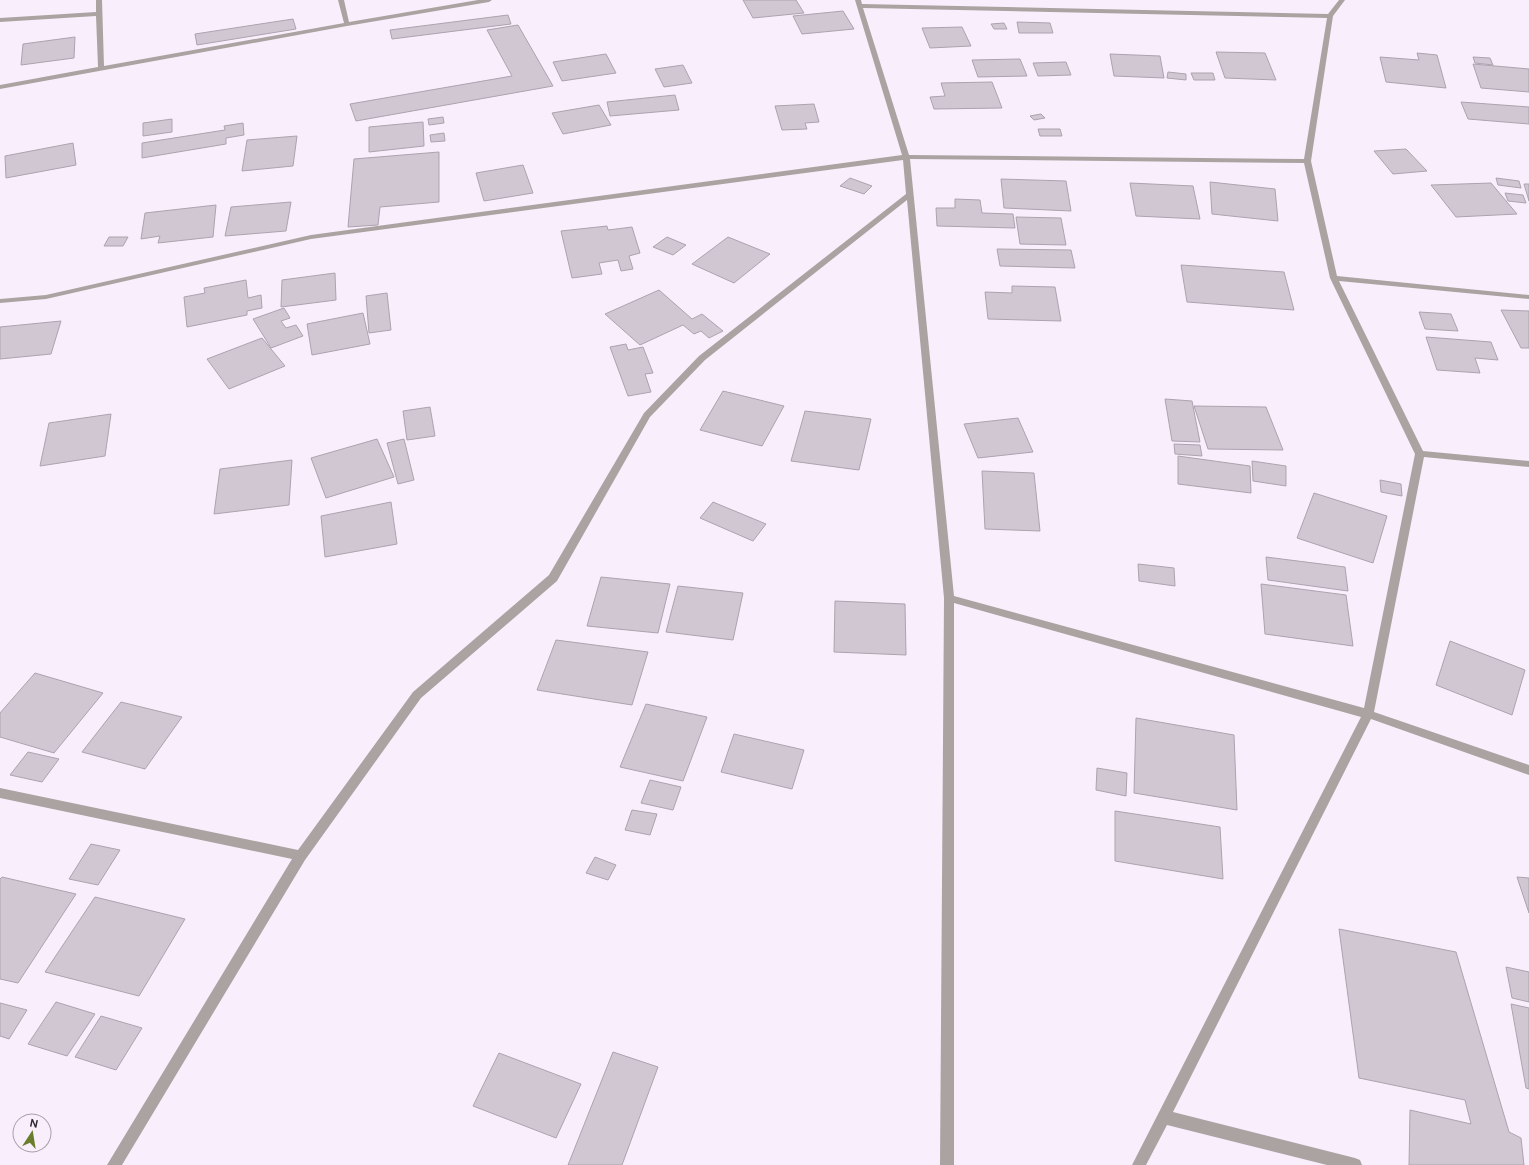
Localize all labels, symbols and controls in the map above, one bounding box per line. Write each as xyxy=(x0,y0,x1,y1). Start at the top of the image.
north arrow xyxy=(12,1113,52,1153)
text: N xyxy=(29,1116,39,1131)

